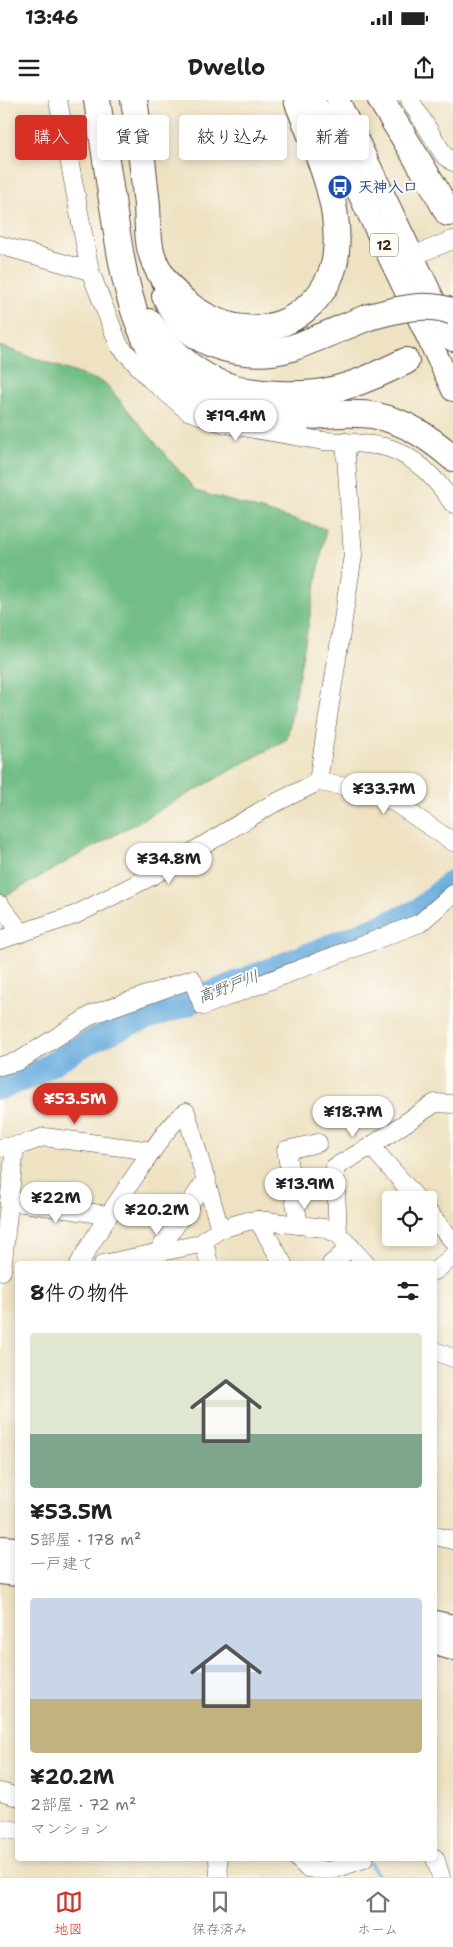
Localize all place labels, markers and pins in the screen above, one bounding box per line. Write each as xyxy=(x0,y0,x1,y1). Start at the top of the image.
bus stop icon: 天神入口 xyxy=(327,174,353,200)
place label: 天神入口 xyxy=(358,177,418,197)
pin: ¥19.4M xyxy=(195,400,277,442)
pin: ¥33.7M xyxy=(343,772,425,815)
pin: ¥34.8M xyxy=(128,842,210,885)
pin: ¥53.5M xyxy=(34,1082,116,1125)
pin: ¥18.7M xyxy=(312,1096,394,1138)
pin: ¥13.9M xyxy=(264,1168,346,1210)
pin: ¥22M xyxy=(26,1182,86,1224)
pin: ¥20.2M xyxy=(116,1194,198,1236)

